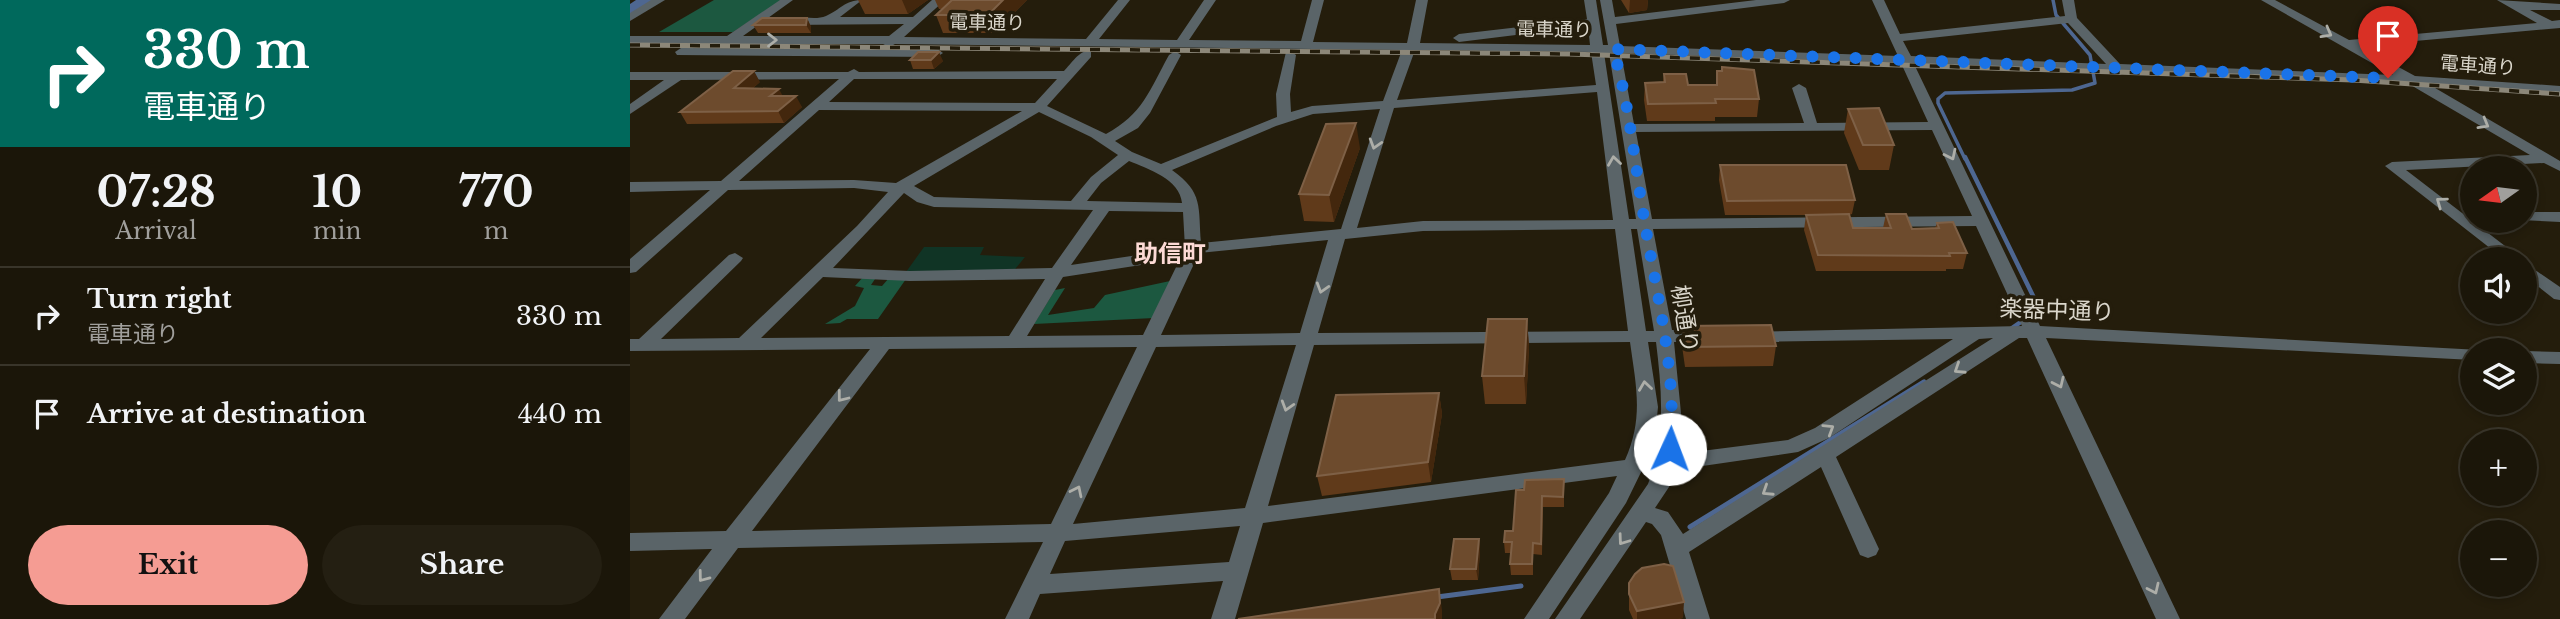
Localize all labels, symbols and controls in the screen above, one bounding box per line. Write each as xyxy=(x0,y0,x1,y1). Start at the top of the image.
pin xyxy=(2358,6,2418,78)
street label: 電車通り xyxy=(949,10,1025,35)
street label: 電車通り xyxy=(1516,17,1592,42)
icon: arrive xyxy=(2369,17,2407,55)
text: 330 m xyxy=(143,20,310,81)
one-way arrow xyxy=(2319,24,2332,38)
icon: right xyxy=(28,28,119,119)
one-way arrow xyxy=(767,32,777,48)
street label: 電車通り xyxy=(2439,51,2517,80)
text: 電車通り xyxy=(143,87,271,127)
one-way arrow xyxy=(2477,116,2490,129)
one-way arrow xyxy=(1369,138,1384,150)
one-way arrow xyxy=(1943,148,1957,160)
one-way arrow xyxy=(1607,155,1622,167)
north arrow xyxy=(2460,156,2538,233)
map controls xyxy=(2460,156,2537,597)
text: 07:28 xyxy=(96,166,216,218)
text: 10 xyxy=(312,166,362,218)
text: 770 xyxy=(459,166,534,218)
one-way arrow xyxy=(2436,198,2448,211)
text: Arrival xyxy=(115,217,197,245)
text: min xyxy=(313,217,361,245)
text: m xyxy=(484,217,508,245)
district label: 助信町 xyxy=(1134,239,1206,268)
button: sound xyxy=(2460,247,2537,324)
one-way arrow xyxy=(1316,281,1331,293)
text: Turn right xyxy=(87,283,232,315)
street label: 柳通り xyxy=(1666,283,1704,355)
street label: 楽器中通り xyxy=(1999,294,2115,326)
icon: right xyxy=(28,297,66,335)
text: 330 m xyxy=(516,300,602,332)
text: 電車通り xyxy=(87,320,179,348)
button: layers xyxy=(2460,338,2537,415)
one-way arrow xyxy=(1954,360,1967,373)
one-way arrow xyxy=(2051,376,2065,388)
one-way arrow xyxy=(1638,380,1653,392)
one-way arrow xyxy=(838,389,851,402)
icon: arrive xyxy=(28,395,66,433)
text: Arrive at destination xyxy=(87,398,367,430)
text: 440 m xyxy=(518,398,602,430)
one-way arrow xyxy=(1280,399,1295,411)
position arrow xyxy=(1633,412,1707,486)
one-way arrow xyxy=(1821,424,1834,437)
button: + xyxy=(2460,429,2537,506)
one-way arrow xyxy=(1762,483,1775,496)
one-way arrow xyxy=(1069,486,1083,498)
button: − xyxy=(2460,520,2537,597)
button: Exit xyxy=(28,525,308,605)
button: Share xyxy=(322,525,602,605)
one-way arrow xyxy=(1619,532,1631,545)
one-way arrow xyxy=(699,570,712,582)
one-way arrow xyxy=(2146,582,2160,594)

